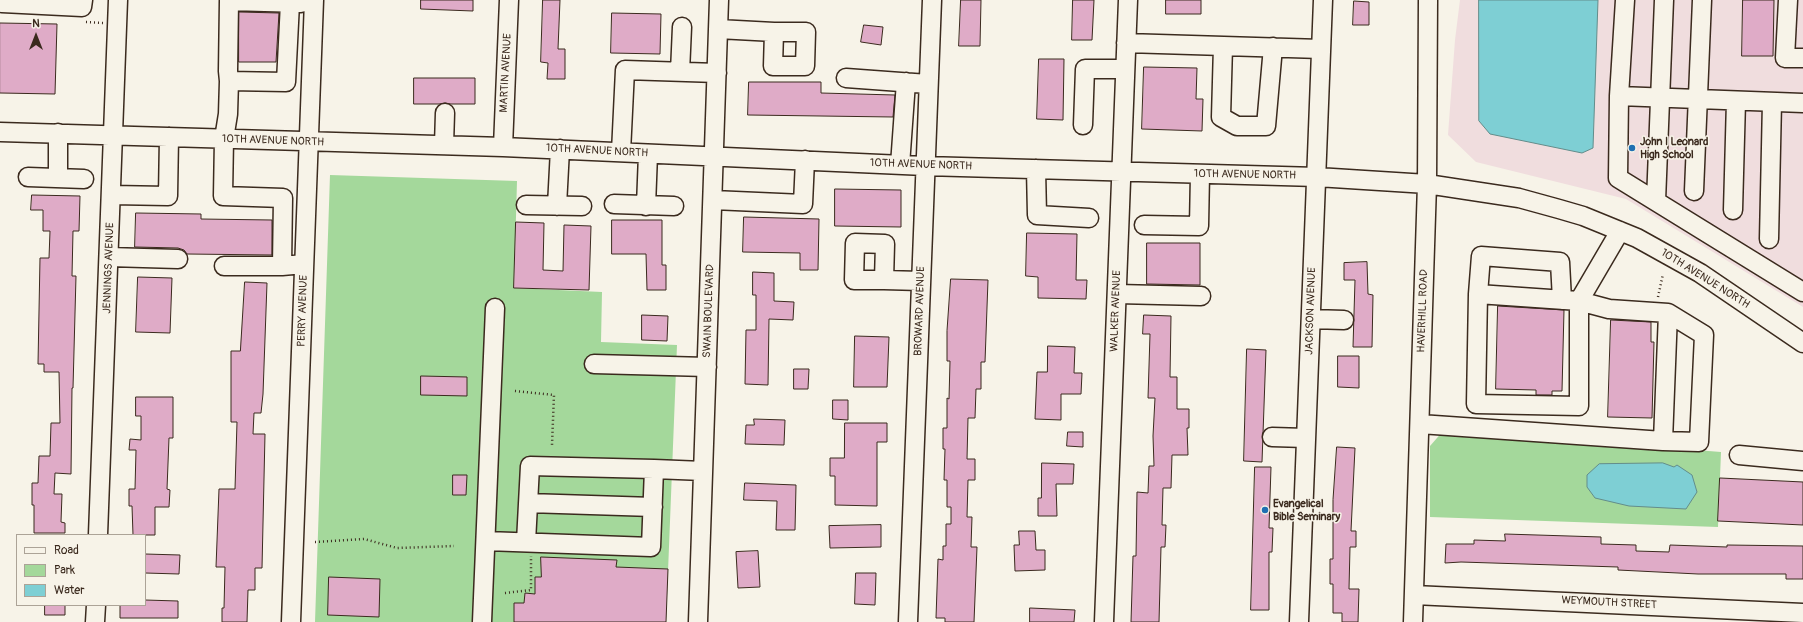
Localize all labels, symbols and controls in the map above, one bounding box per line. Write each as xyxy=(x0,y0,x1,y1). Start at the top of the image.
north arrow xyxy=(16,16,56,56)
text: N xyxy=(32,17,40,30)
street label: MARTIN AVENUE xyxy=(497,33,515,113)
street label: 10TH AVENUE NORTH xyxy=(222,133,324,149)
place label: John I Leonard High School xyxy=(1640,135,1708,161)
street label: 10TH AVENUE NORTH xyxy=(546,142,648,160)
marker: John I Leonard High School xyxy=(1627,143,1637,153)
street label: 10TH AVENUE NORTH xyxy=(870,157,972,173)
street label: 10TH AVENUE NORTH xyxy=(1194,168,1296,182)
street label: JENNINGS AVENUE xyxy=(101,222,117,314)
street label: 10TH AVENUE NORTH xyxy=(1658,246,1752,312)
street label: SWAIN BOULEVARD xyxy=(701,264,717,358)
street label: BROWARD AVENUE xyxy=(912,266,928,356)
street label: JACKSON AVENUE xyxy=(1303,267,1319,355)
street label: HAVERHILL ROAD xyxy=(1415,269,1431,353)
street label: WALKER AVENUE xyxy=(1108,270,1124,352)
street label: PERRY AVENUE xyxy=(295,275,311,347)
place label: Evangelical Bible Seminary xyxy=(1273,497,1340,523)
marker: Evangelical Bible Seminary xyxy=(1260,505,1270,515)
legend xyxy=(16,534,146,606)
text: Road xyxy=(54,543,79,558)
text: Park xyxy=(54,563,75,578)
text: Water xyxy=(54,583,85,598)
street label: WEYMOUTH STREET xyxy=(1561,594,1657,612)

